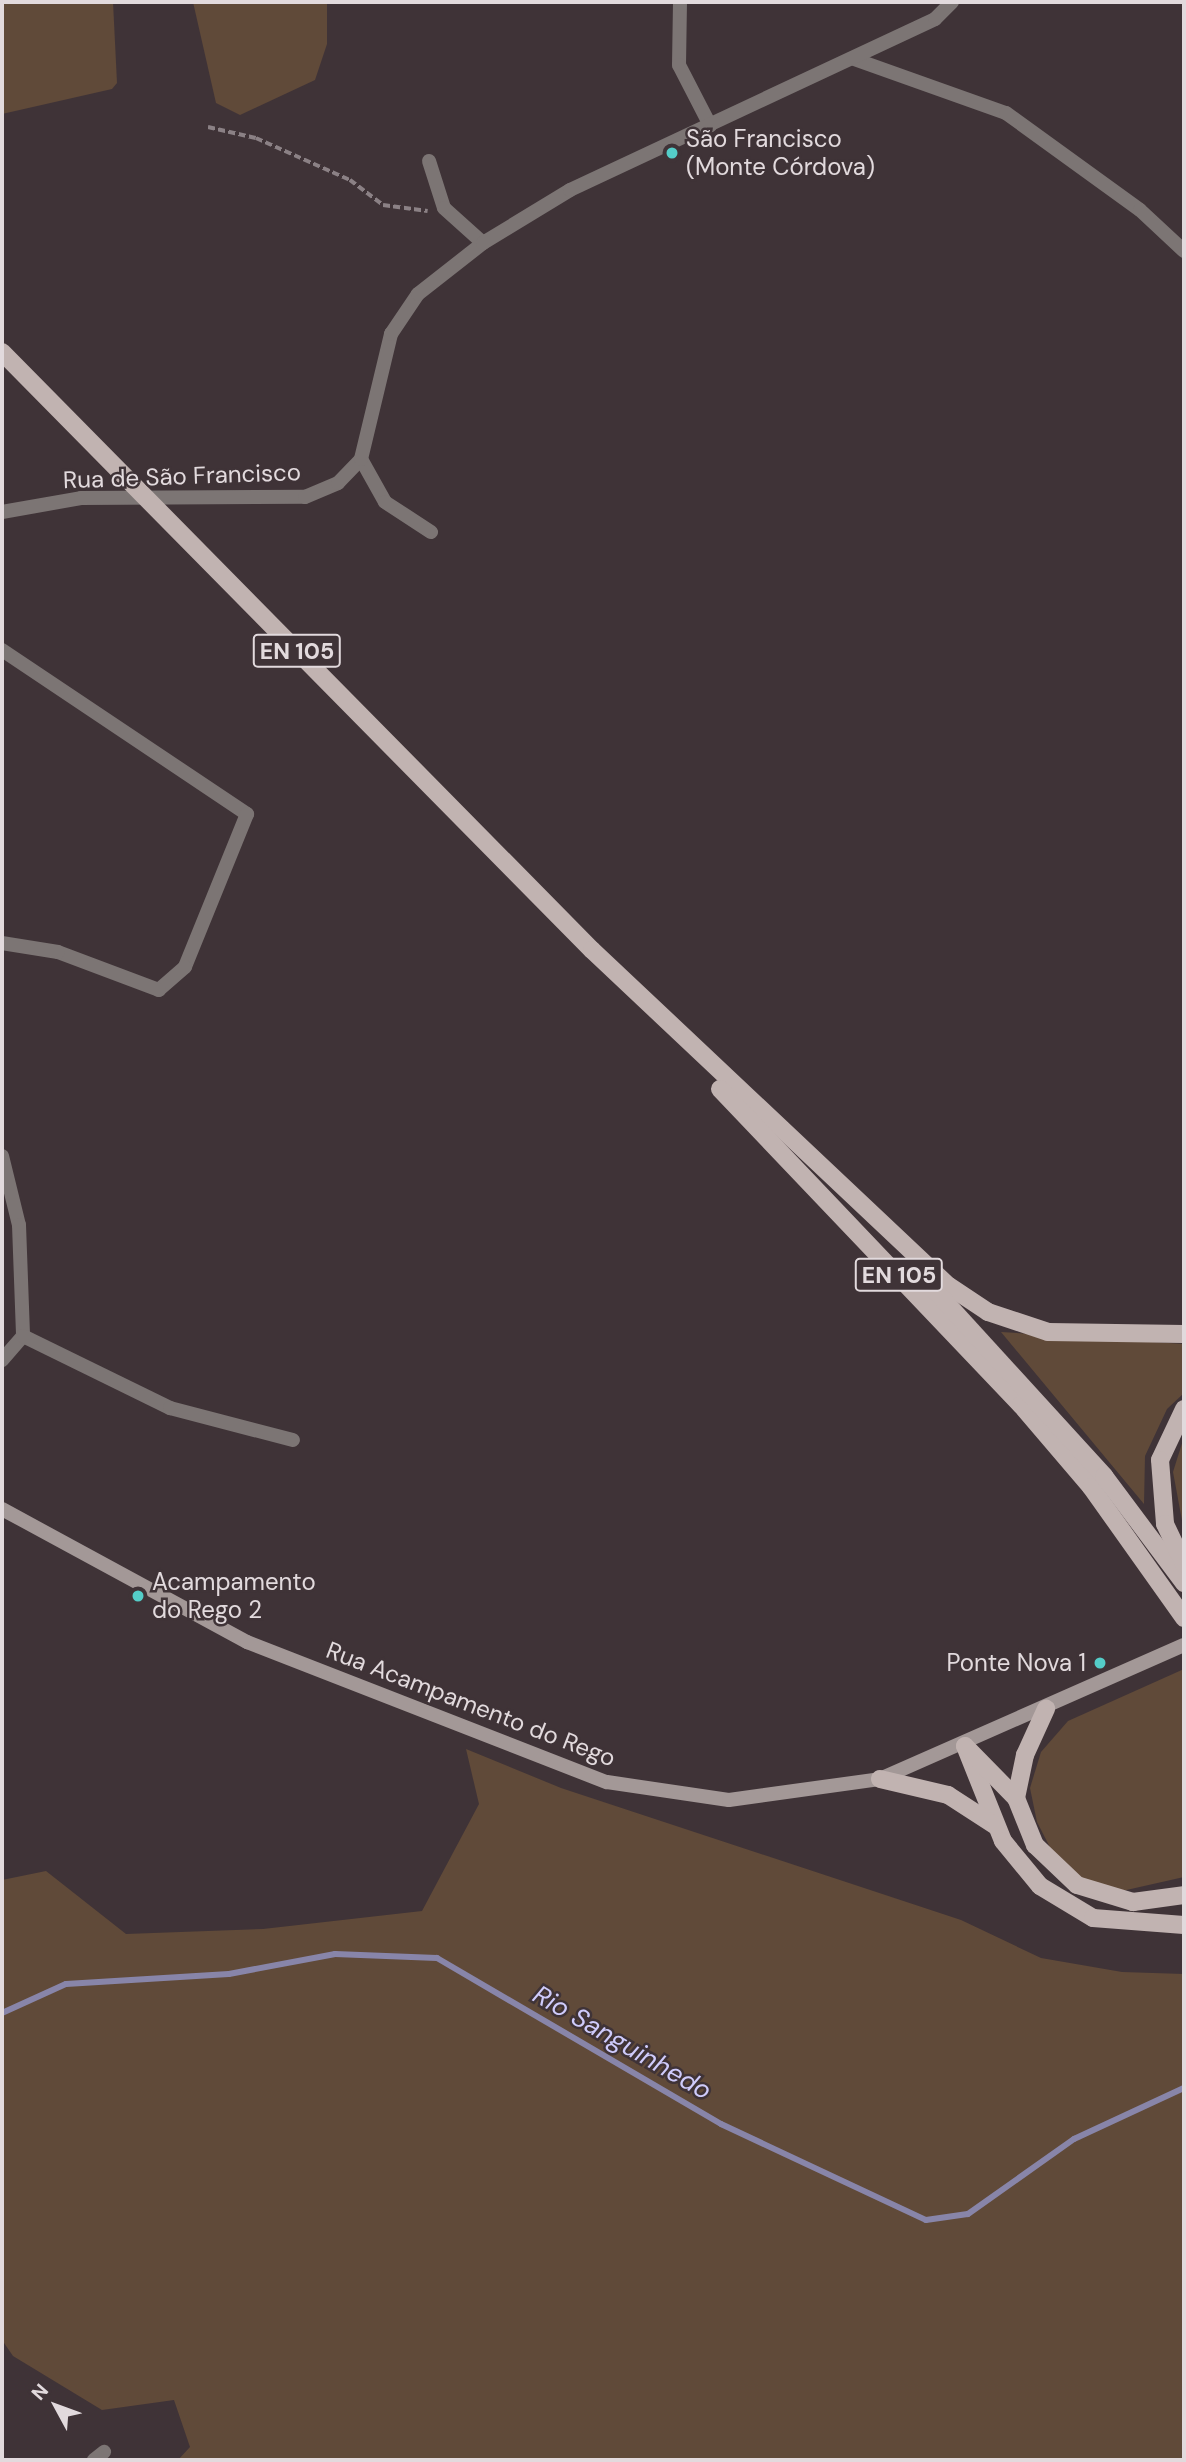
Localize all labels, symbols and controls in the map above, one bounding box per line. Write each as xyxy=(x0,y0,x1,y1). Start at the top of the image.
place label: São Francisco (Monte Córdova) xyxy=(686,125,875,181)
marker: São Francisco (Monte Córdova) xyxy=(664,145,680,161)
street label: Rua de São Francisco xyxy=(62,457,302,495)
road number: EN 105 xyxy=(252,632,342,670)
road number: EN 105 xyxy=(853,1256,944,1294)
place label: Acampamento do Rego 2 xyxy=(152,1568,316,1624)
marker: Acampamento do Rego 2 xyxy=(130,1588,146,1604)
street label: Rua Acampamento do Rego xyxy=(322,1635,620,1773)
place label: Ponte Nova 1 xyxy=(946,1649,1086,1677)
marker: Ponte Nova 1 xyxy=(1092,1655,1108,1671)
water label: Rio Sanguinhedo xyxy=(527,1979,717,2107)
north arrow xyxy=(21,2371,91,2441)
text: N xyxy=(26,2378,54,2405)

